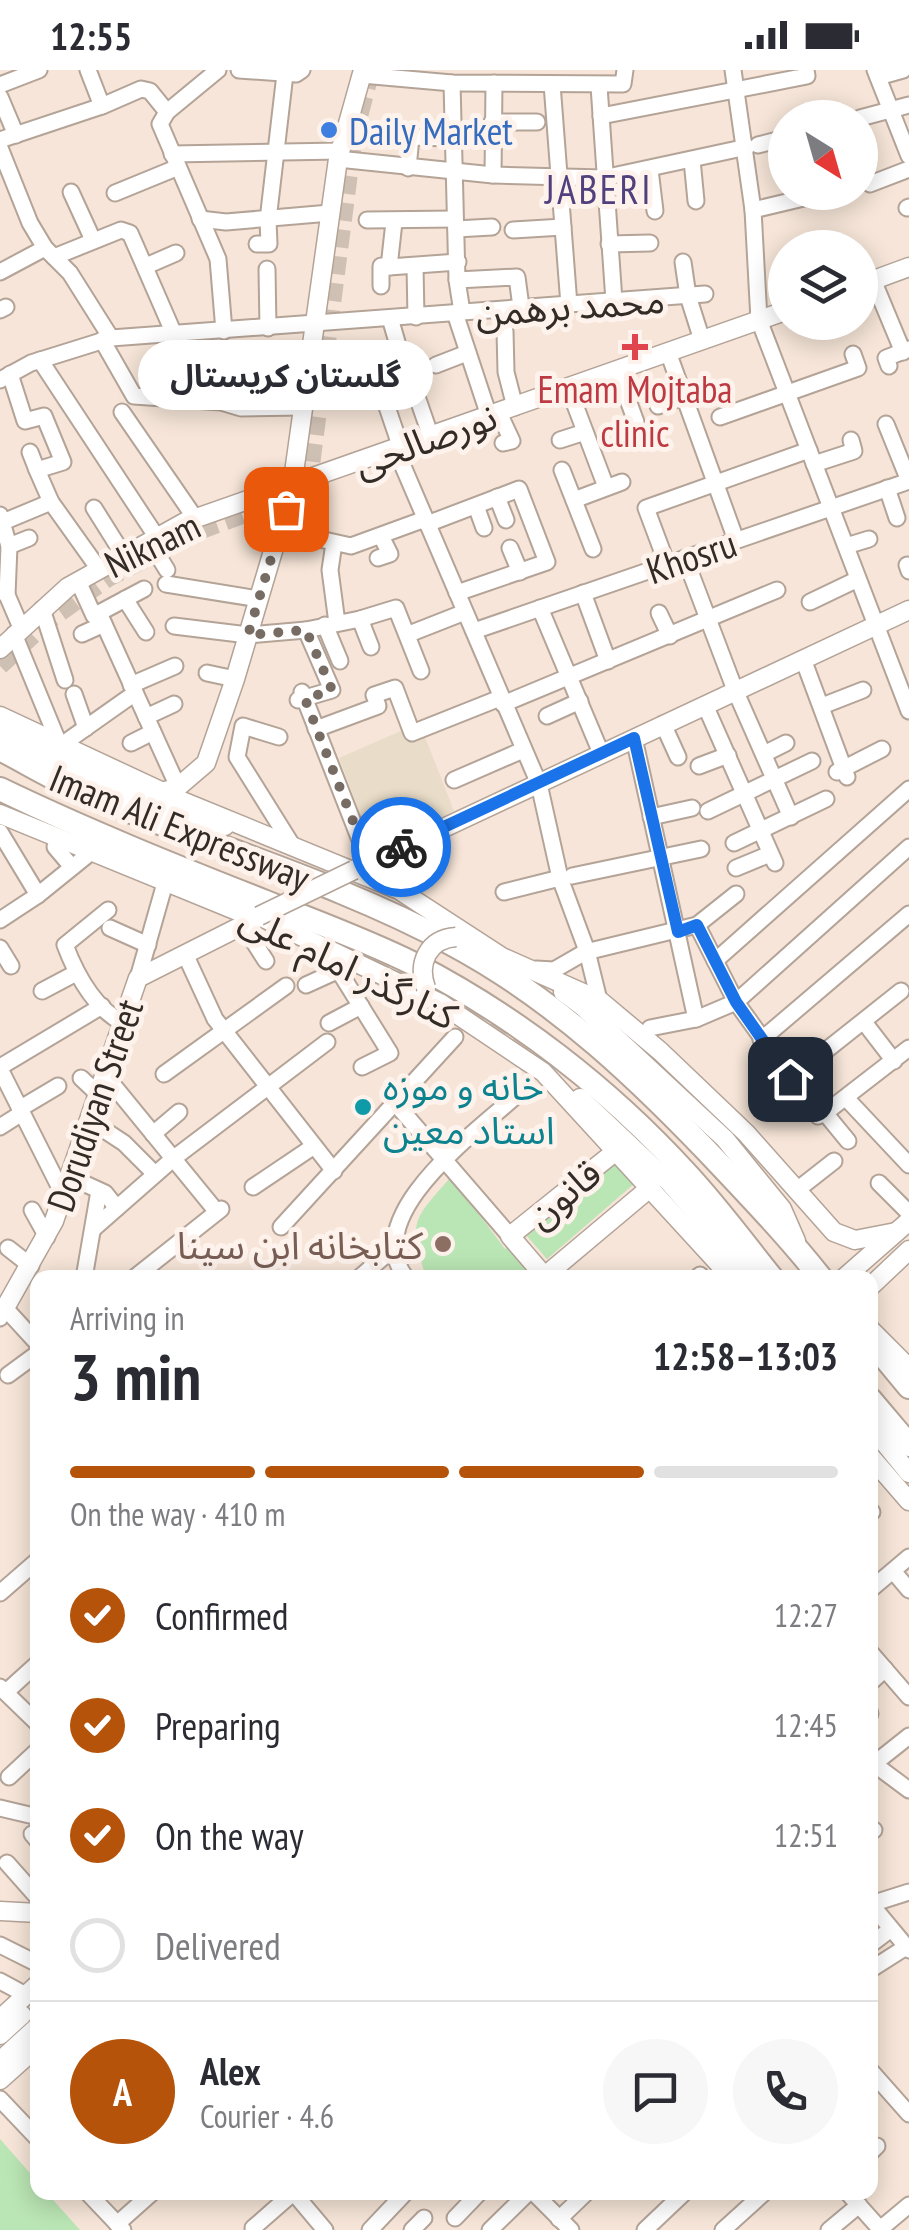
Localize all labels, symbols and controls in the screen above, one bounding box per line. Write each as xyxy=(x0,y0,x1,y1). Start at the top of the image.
text: 12:55 xyxy=(50,11,132,60)
north arrow xyxy=(768,100,878,210)
map controls xyxy=(768,100,878,340)
place label: Daily Market xyxy=(349,106,513,155)
marker: Daily Market xyxy=(318,119,340,141)
district label: JABERI xyxy=(543,163,653,215)
button: layers xyxy=(768,230,878,340)
street label: محمد برهمن xyxy=(474,274,666,336)
marker: Emam Mojtaba clinic xyxy=(622,334,648,360)
callout: گلستان کریستال xyxy=(138,339,434,409)
text: گلستان کریستال xyxy=(170,354,401,396)
place label: Emam Mojtaba clinic xyxy=(537,364,733,457)
street label: نورصالحی xyxy=(347,391,503,487)
pin xyxy=(244,467,329,552)
icon: bag xyxy=(259,482,314,537)
street label: Niknam xyxy=(96,500,208,588)
street label: Khosru xyxy=(640,518,742,594)
street label: Imam Ali Expressway xyxy=(43,753,318,902)
courier xyxy=(351,797,451,897)
icon: bike xyxy=(374,820,429,875)
street label: کنارگذر امام علی xyxy=(230,892,467,1046)
street label: Dorudiyan Street xyxy=(35,992,153,1217)
pin xyxy=(748,1037,833,1122)
icon: home xyxy=(763,1052,818,1107)
place label: خانه و موزه استاد معین xyxy=(383,1061,555,1154)
marker: خانه و موزه استاد معین xyxy=(352,1096,374,1118)
street label: قانون xyxy=(516,1148,610,1238)
place label: کتابخانه ابن سینا xyxy=(177,1220,424,1269)
marker: کتابخانه ابن سینا xyxy=(432,1233,454,1255)
text: Arriving in xyxy=(70,1297,185,1339)
text: 12:58–13:03 xyxy=(653,1331,838,1380)
text: 3 min xyxy=(70,1334,201,1418)
text: On the way · 410 m xyxy=(70,1493,285,1535)
icon: check xyxy=(70,1588,125,1643)
text: Confirmed xyxy=(155,1591,288,1640)
text: 12:27 xyxy=(774,1594,838,1636)
icon: check xyxy=(70,1698,125,1753)
text: Preparing xyxy=(155,1701,281,1750)
text: 12:45 xyxy=(774,1704,838,1746)
icon: check xyxy=(70,1808,125,1863)
text: On the way xyxy=(155,1811,303,1860)
text: 12:51 xyxy=(774,1814,838,1856)
text: Delivered xyxy=(155,1921,281,1970)
button: chat xyxy=(603,2039,708,2144)
button: phone xyxy=(733,2039,838,2144)
text: Alex xyxy=(200,2046,261,2095)
text: A xyxy=(113,2067,132,2116)
text: Courier · 4.6 xyxy=(200,2095,334,2137)

